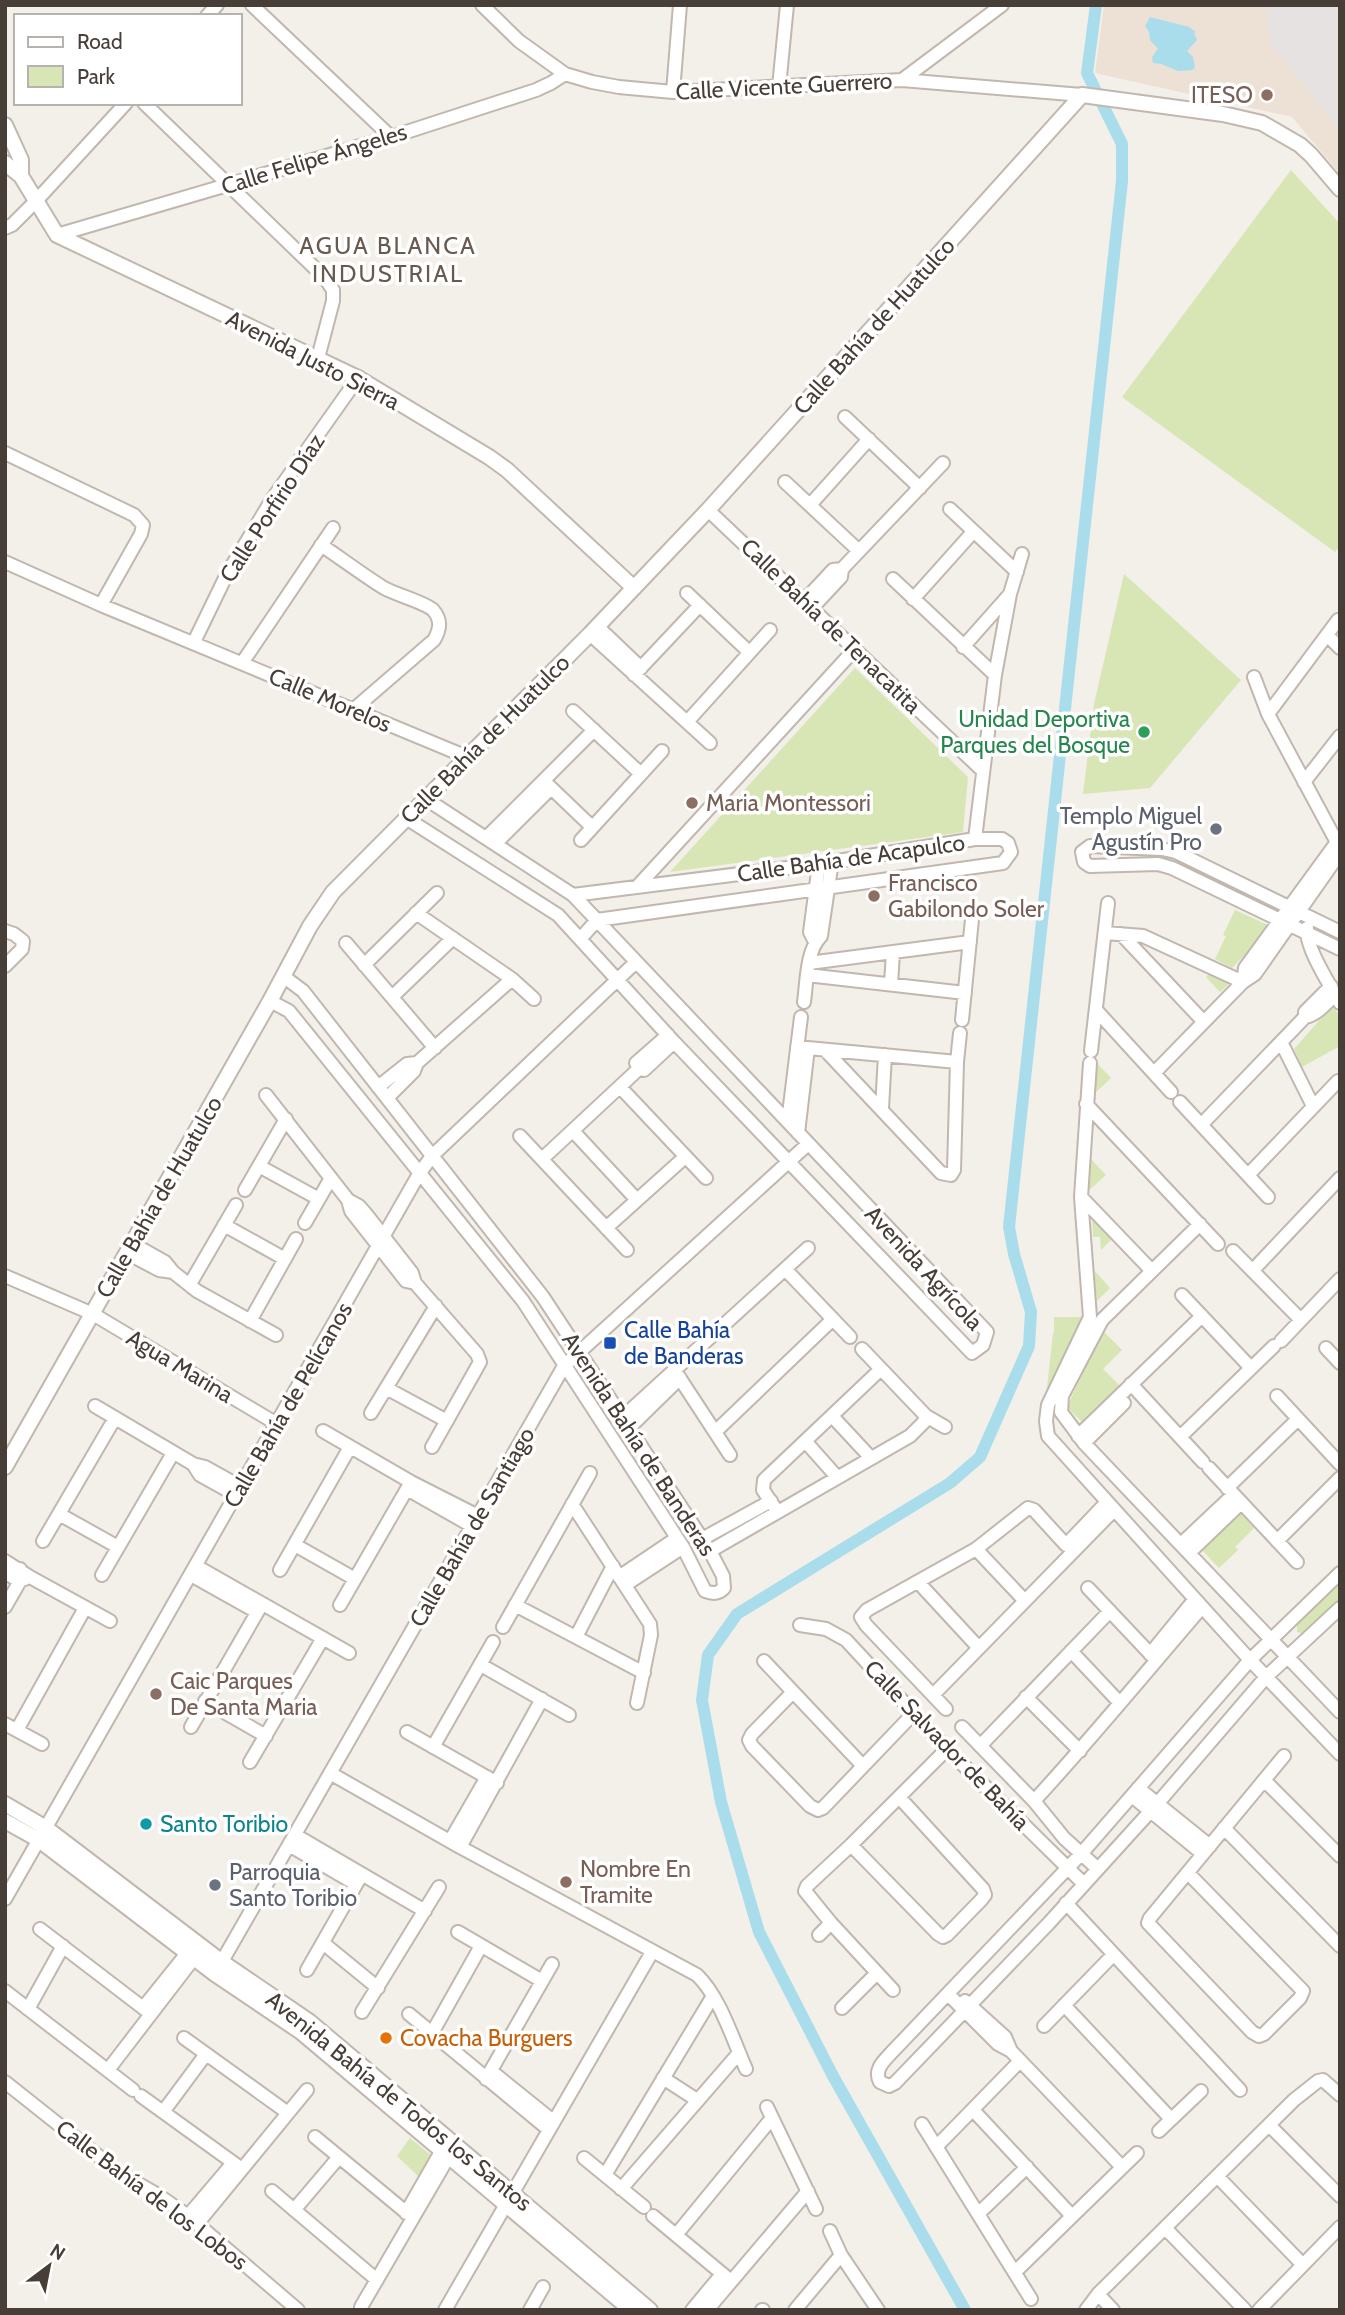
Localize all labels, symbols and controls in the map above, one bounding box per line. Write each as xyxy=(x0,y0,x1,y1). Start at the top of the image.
legend xyxy=(14,14,242,105)
text: Road xyxy=(77,29,123,54)
text: Park xyxy=(77,64,115,89)
street label: Calle Vicente Guerrero xyxy=(675,66,893,106)
place label: ITESO xyxy=(1191,81,1253,109)
marker: ITESO xyxy=(1259,87,1275,103)
street label: Calle Felipe Ángeles xyxy=(218,116,410,201)
district label: AGUA BLANCA INDUSTRIAL xyxy=(299,231,477,288)
street label: Calle Bahía de Huatulco xyxy=(787,232,961,420)
street label: Avenida Justo Sierra xyxy=(222,304,404,416)
street label: Calle Porfirio Díaz xyxy=(214,428,331,588)
street label: Calle Bahía de Tenacatita xyxy=(735,533,927,719)
street label: Calle Bahía de Huatulco xyxy=(395,649,575,829)
street label: Calle Morelos xyxy=(265,662,395,738)
place label: Unidad Deportiva Parques del Bosque xyxy=(940,705,1130,759)
marker: Unidad Deportiva Parques del Bosque xyxy=(1136,724,1152,740)
place label: Maria Montessori xyxy=(706,789,871,817)
marker: Maria Montessori xyxy=(684,795,700,811)
place label: Templo Miguel Agustín Pro xyxy=(1060,802,1203,856)
marker: Templo Miguel Agustín Pro xyxy=(1208,821,1224,837)
street label: Calle Bahía de Acapulco xyxy=(735,828,967,888)
place label: Francisco Gabilondo Soler xyxy=(888,869,1045,923)
marker: Francisco Gabilondo Soler xyxy=(866,888,882,904)
street label: Calle Bahía de Huatulco xyxy=(90,1091,228,1303)
street label: Avenida Agrícola xyxy=(859,1200,989,1336)
street label: Calle Bahía de Pelícanos xyxy=(218,1297,358,1513)
place label: Calle Bahía de Banderas xyxy=(624,1316,744,1370)
street label: Agua Marina xyxy=(122,1323,238,1409)
street label: Avenida Bahía de Banderas xyxy=(556,1327,722,1561)
marker: Calle Bahía de Banderas xyxy=(602,1335,618,1351)
street label: Calle Bahía de Santiago xyxy=(403,1422,541,1632)
street label: Calle Salvador de Bahía xyxy=(859,1654,1035,1836)
place label: Caic Parques De Santa Maria xyxy=(170,1667,317,1721)
marker: Caic Parques De Santa Maria xyxy=(148,1686,164,1702)
place label: Santo Toribio xyxy=(160,1810,288,1838)
marker: Santo Toribio xyxy=(138,1816,154,1832)
place label: Nombre En Tramite xyxy=(580,1855,691,1909)
place label: Parroquia Santo Toribio xyxy=(229,1858,357,1912)
marker: Nombre En Tramite xyxy=(558,1874,574,1890)
marker: Parroquia Santo Toribio xyxy=(207,1877,223,1893)
street label: Avenida Bahía de Todos los Santos xyxy=(260,1985,538,2217)
place label: Covacha Burguers xyxy=(400,2024,573,2052)
marker: Covacha Burguers xyxy=(378,2030,394,2046)
street label: Calle Bahía de los Lobos xyxy=(51,2114,253,2276)
north arrow xyxy=(14,2231,84,2301)
text: N xyxy=(46,2239,70,2265)

